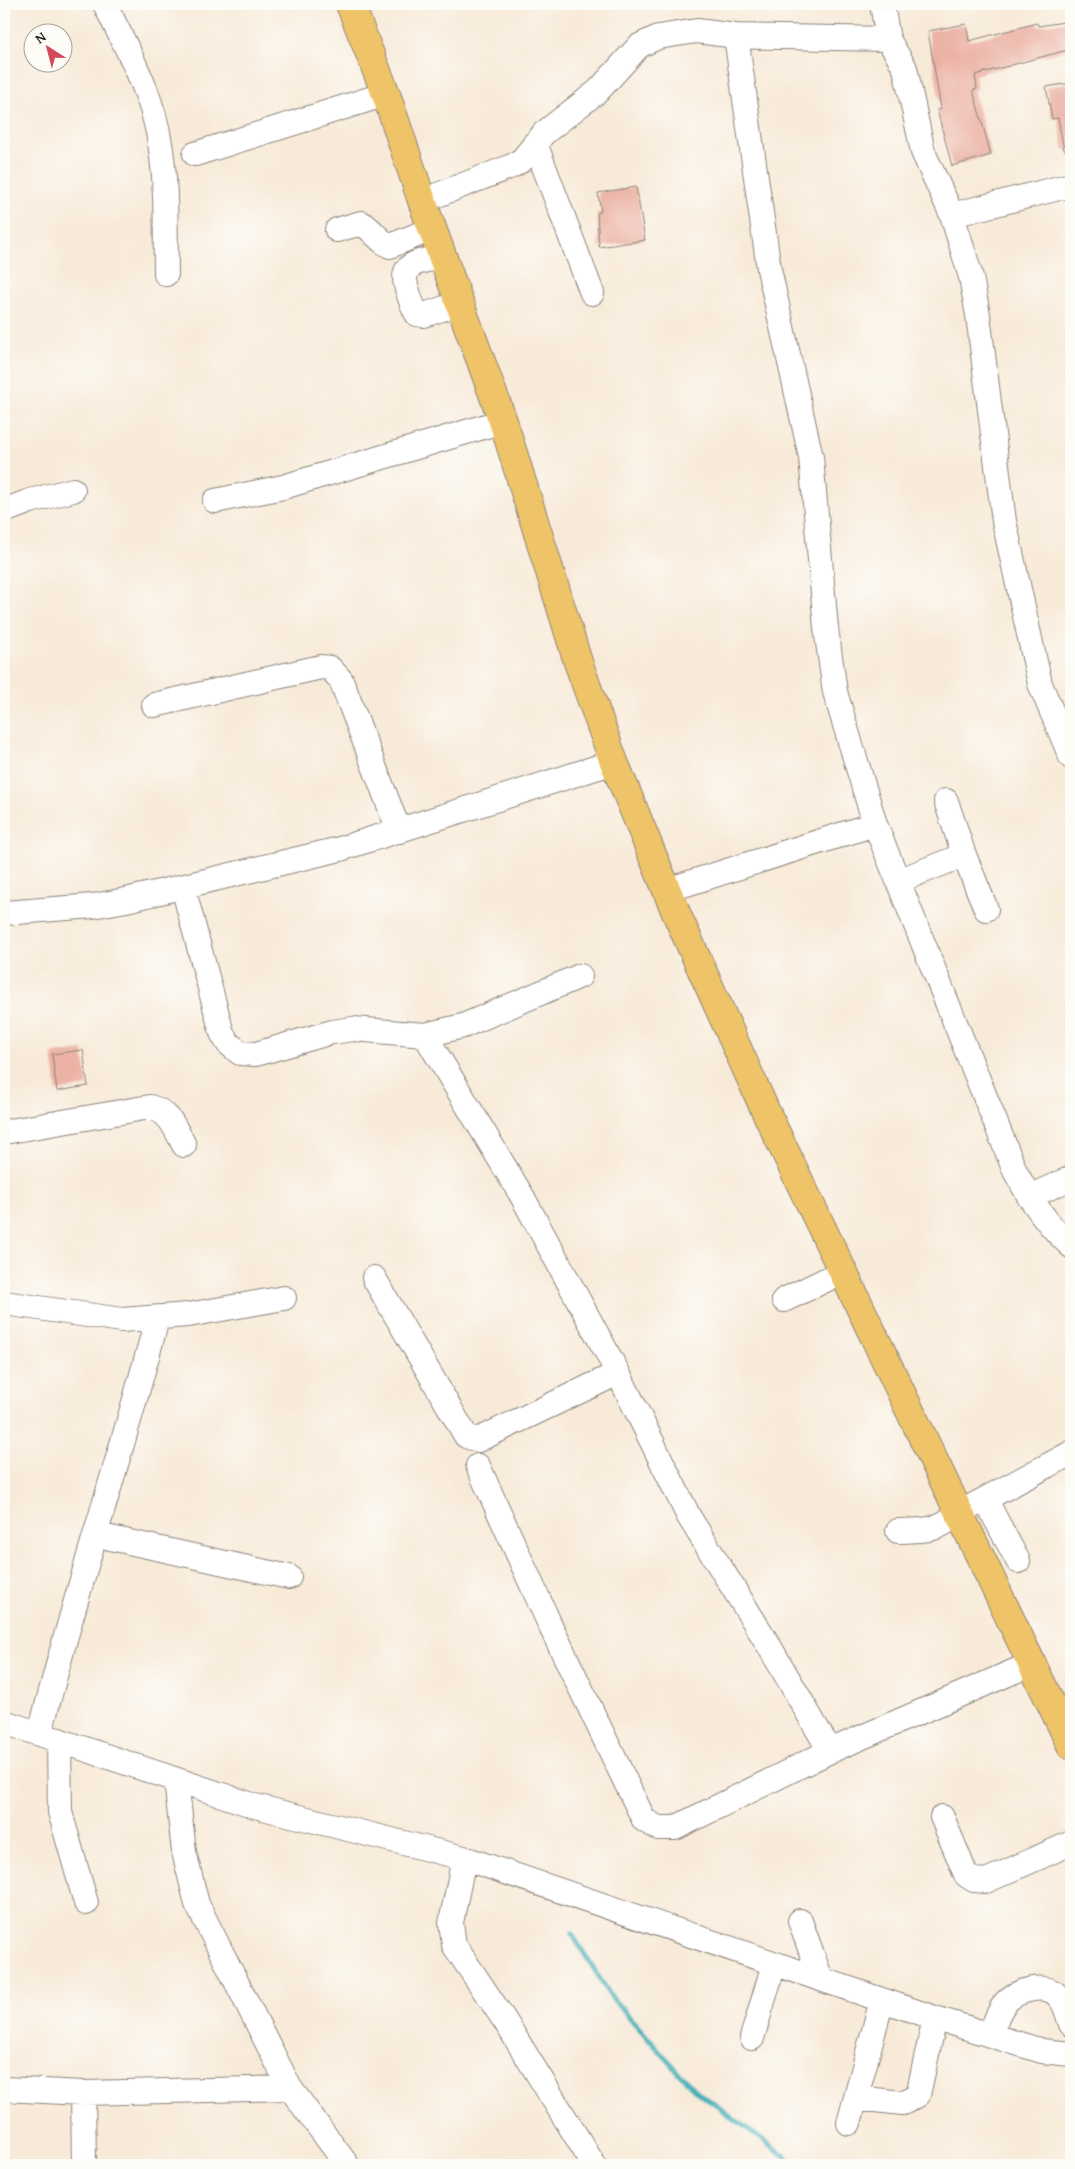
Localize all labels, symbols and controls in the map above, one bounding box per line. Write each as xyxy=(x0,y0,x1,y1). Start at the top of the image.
north arrow xyxy=(22,22,72,72)
text: N xyxy=(31,26,51,48)

